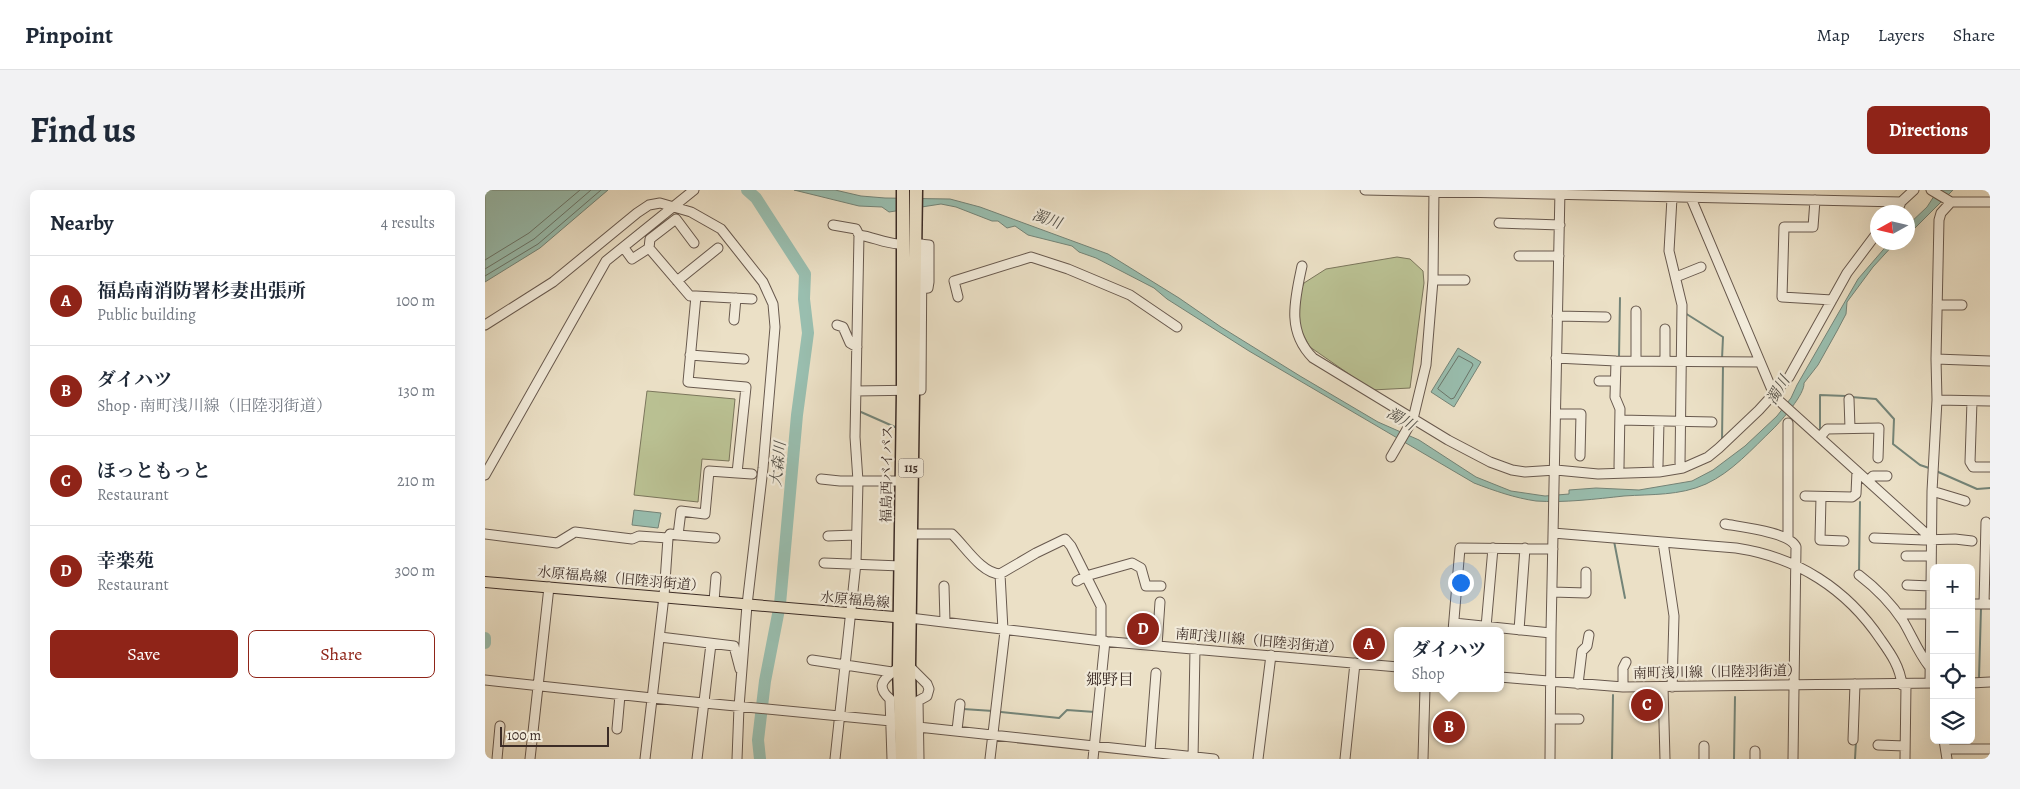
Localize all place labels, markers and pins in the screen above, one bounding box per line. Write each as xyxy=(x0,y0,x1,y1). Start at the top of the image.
pin: D xyxy=(1127,610,1159,648)
pin: A xyxy=(1353,625,1385,663)
pin: C xyxy=(1631,686,1663,724)
pin: B xyxy=(1433,708,1465,746)

